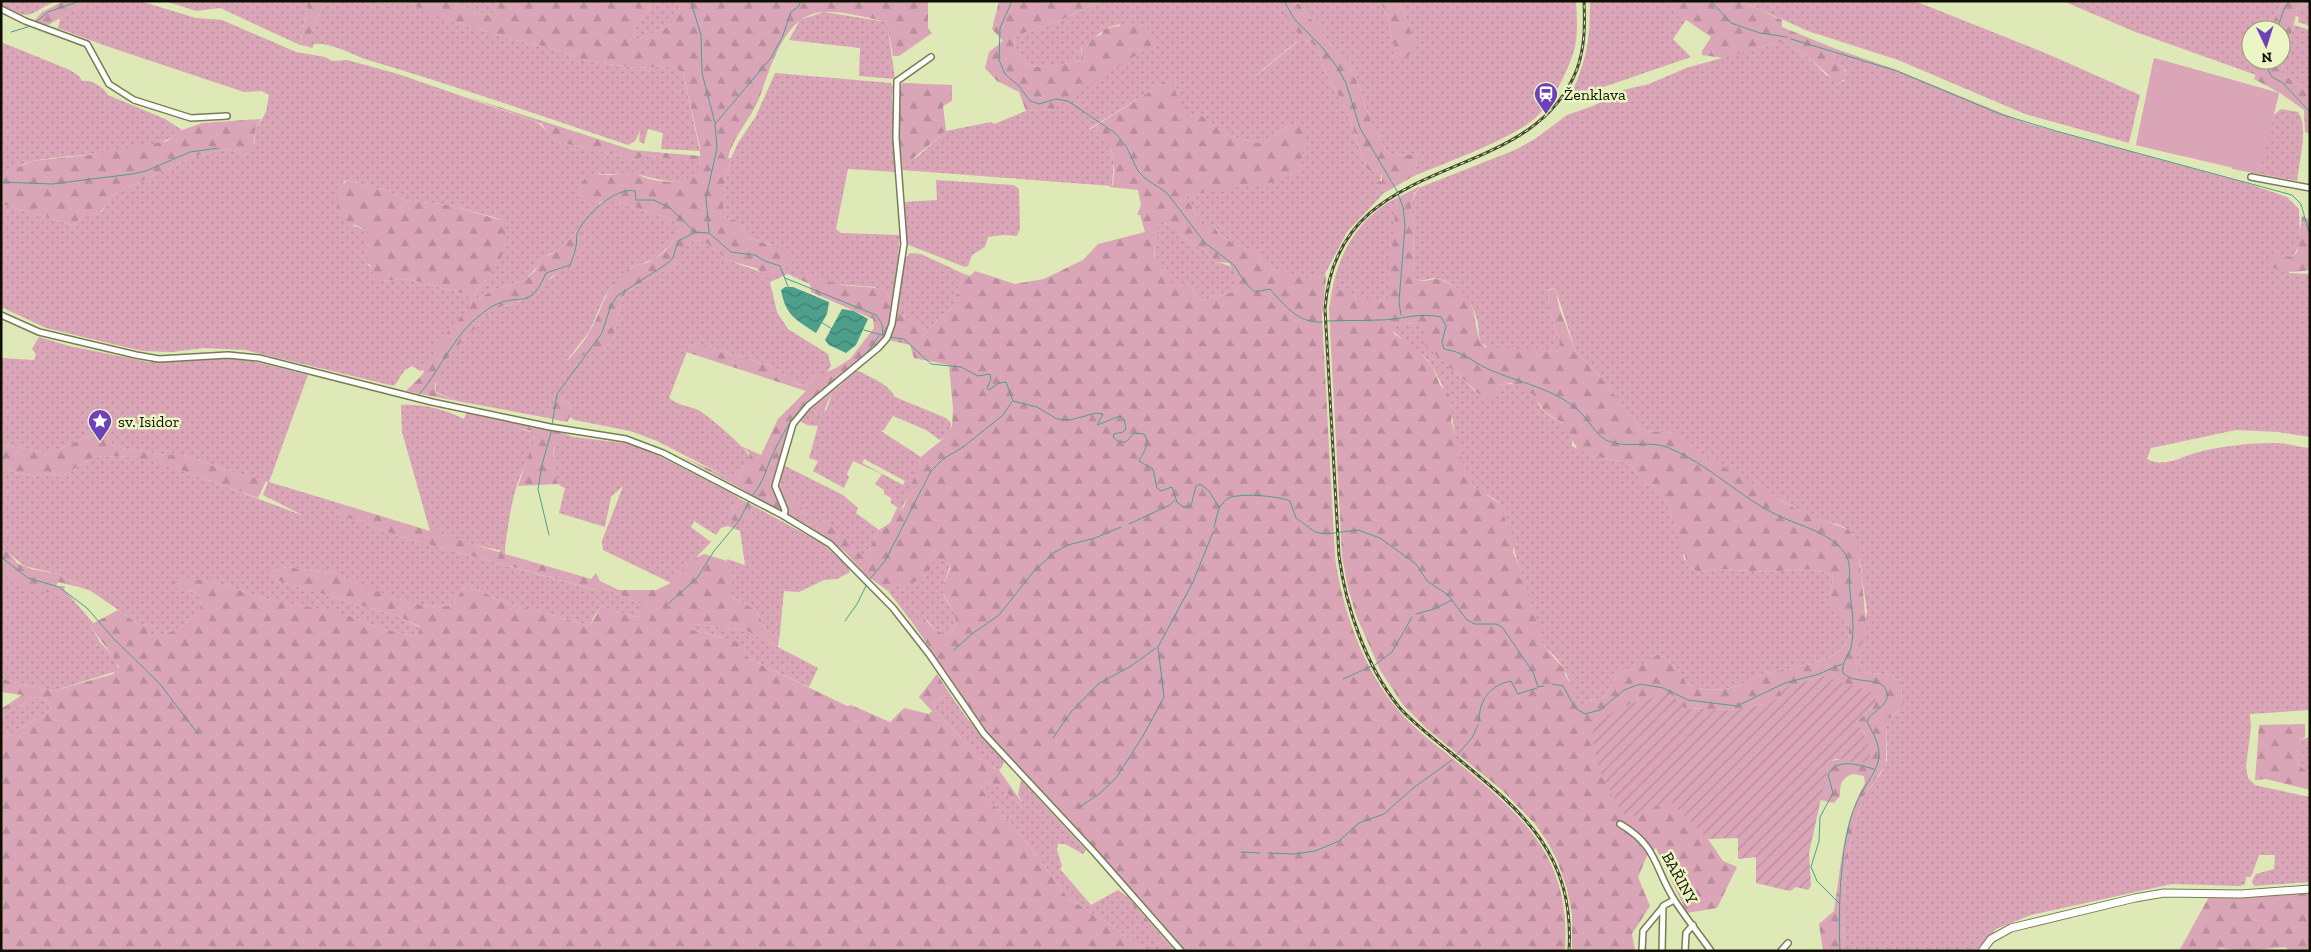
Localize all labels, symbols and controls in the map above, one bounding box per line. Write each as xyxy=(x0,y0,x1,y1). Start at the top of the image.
north arrow xyxy=(2241,20,2291,70)
text: N xyxy=(2261,49,2273,66)
station icon: Ženklava xyxy=(1533,81,1559,115)
place label: Ženklava xyxy=(1564,85,1626,104)
place icon: sv. Isidor xyxy=(87,408,113,442)
place label: sv. Isidor xyxy=(118,412,180,431)
street label: BAŘINY xyxy=(1658,849,1702,907)

